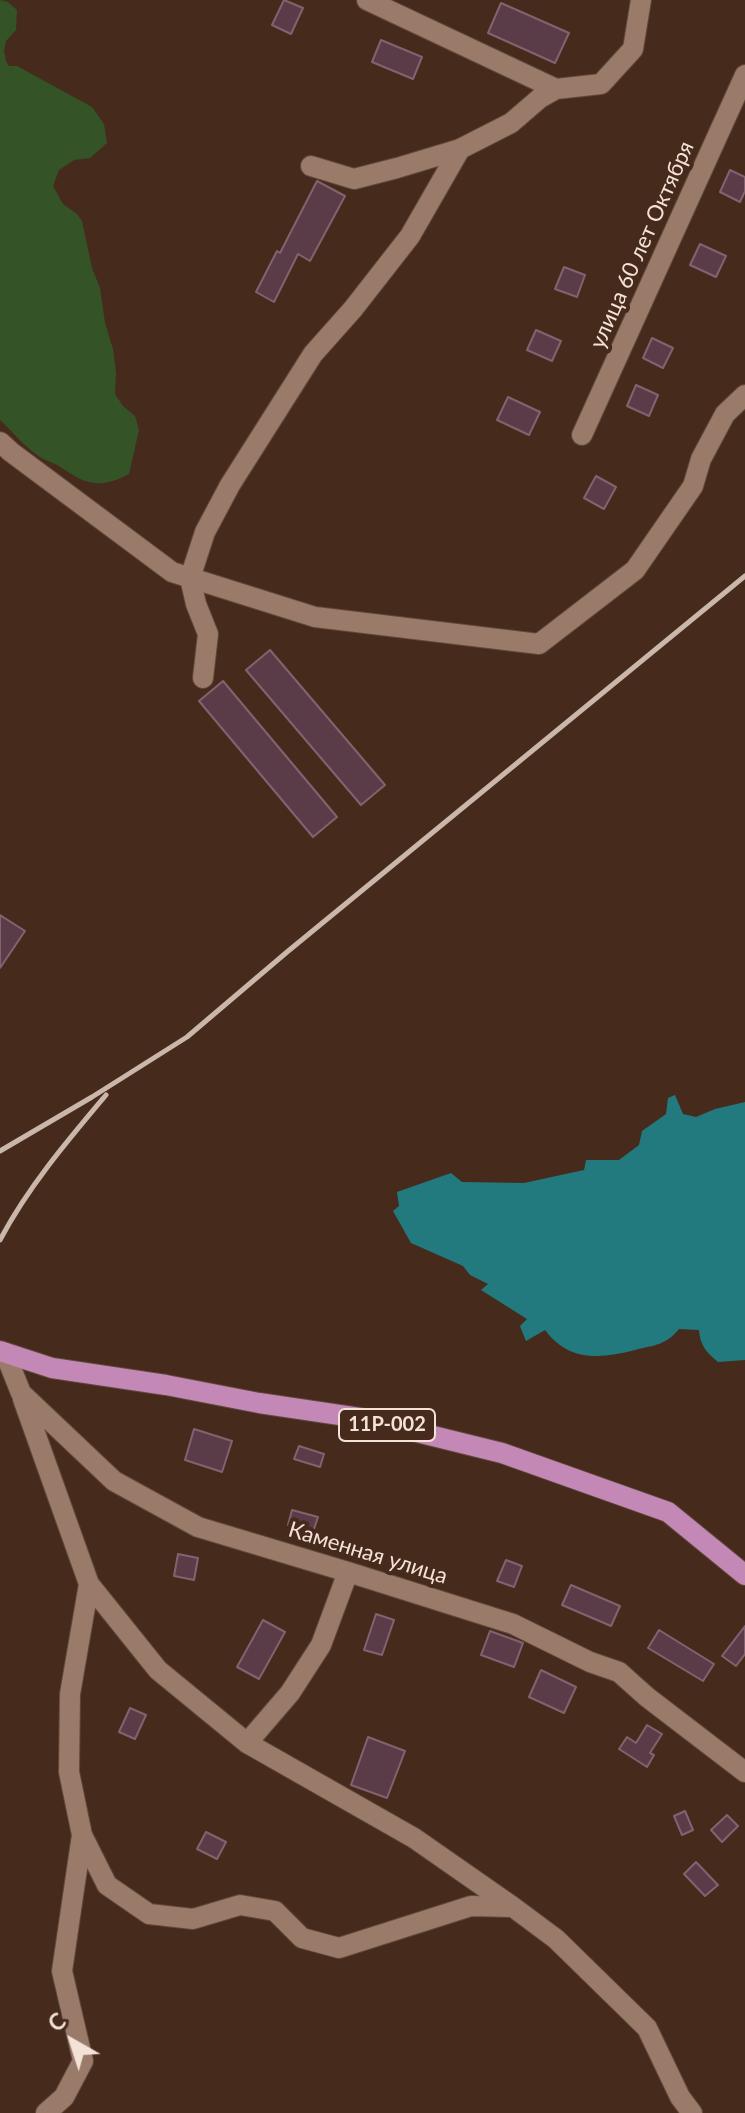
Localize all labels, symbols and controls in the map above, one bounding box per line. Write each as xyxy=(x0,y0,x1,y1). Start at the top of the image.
street label: улица 60 лет Октября xyxy=(584,137,700,353)
road number: 11Р-002 xyxy=(339,1409,435,1441)
street label: Каменная улица xyxy=(285,1516,451,1590)
north arrow xyxy=(32,2001,112,2081)
text: С xyxy=(42,2007,71,2037)

